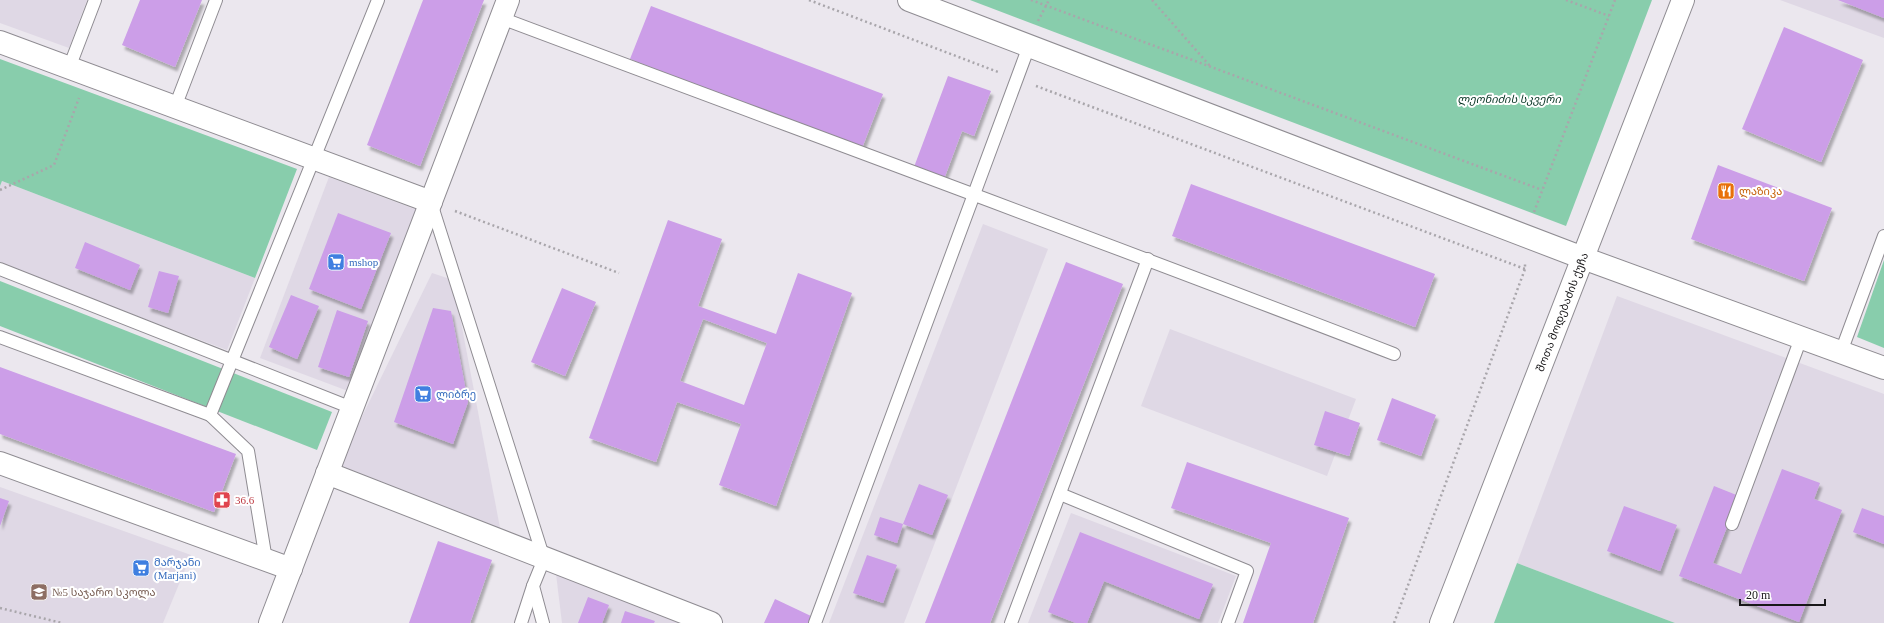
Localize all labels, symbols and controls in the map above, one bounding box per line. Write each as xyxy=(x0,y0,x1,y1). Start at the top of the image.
park label: ლეონიძის სკვერი xyxy=(1457,93,1561,106)
restaurant icon: ლაზიკა xyxy=(1716,181,1736,201)
place label: ლაზიკა xyxy=(1739,185,1782,198)
street label: შოთა მოდებაძის ქუჩა xyxy=(1534,251,1591,373)
supermarket icon: mshop xyxy=(326,252,346,272)
place label: mshop xyxy=(349,256,379,268)
supermarket icon: ლიბრე xyxy=(413,384,433,404)
place label: ლიბრე xyxy=(436,388,476,401)
pharmacy icon: 36.6 xyxy=(212,490,232,510)
place label: 36.6 xyxy=(235,494,255,506)
place label: მარჯანი (Marjani) xyxy=(154,556,201,582)
supermarket icon: მარჯანი (Marjani) xyxy=(131,558,151,578)
scale bar xyxy=(1740,581,1825,607)
school or university icon: №5 საჯარო სკოლა xyxy=(29,582,49,602)
place label: №5 საჯარო სკოლა xyxy=(52,586,156,599)
text: 20 m xyxy=(1746,588,1771,602)

